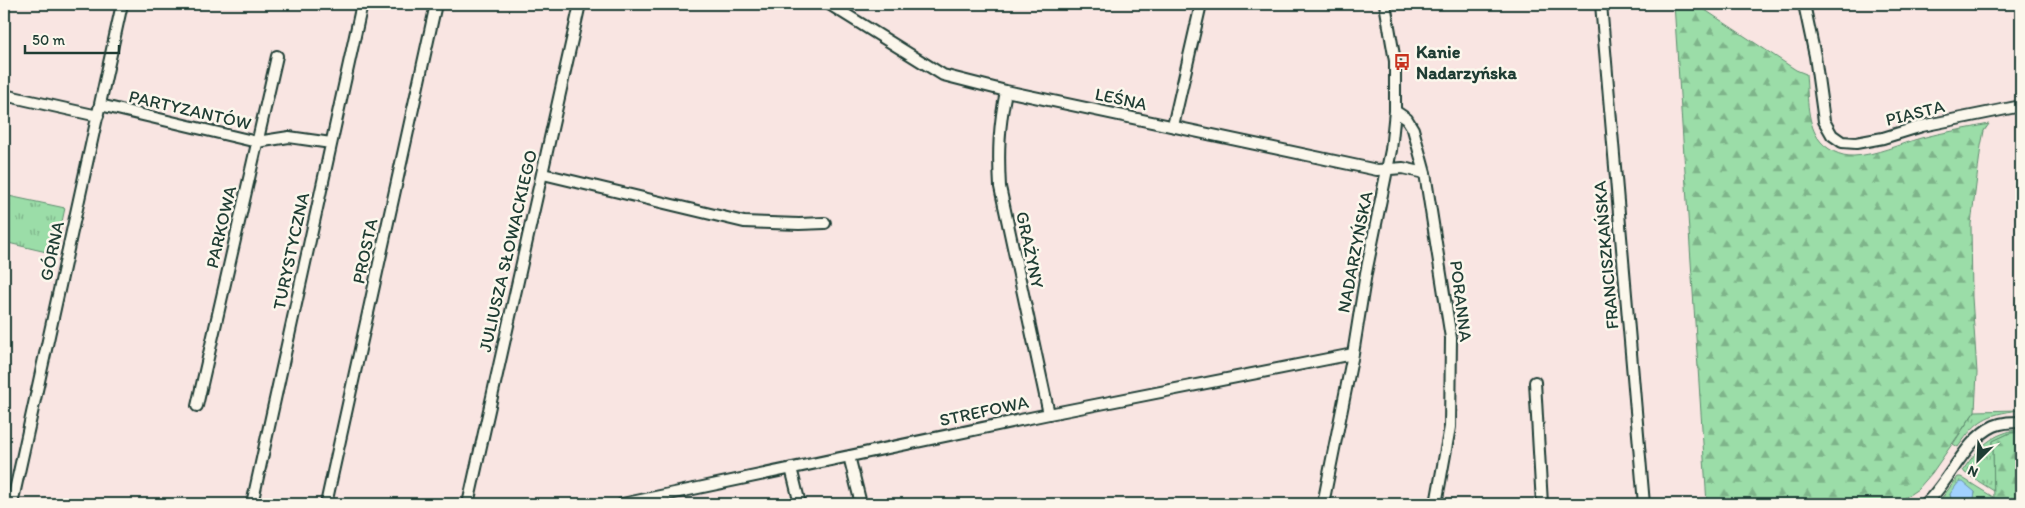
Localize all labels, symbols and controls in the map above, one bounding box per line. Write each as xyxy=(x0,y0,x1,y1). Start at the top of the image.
scale bar xyxy=(25,22,119,54)
text: 50 m xyxy=(32,31,65,49)
place label: Kanie Nadarzyńska xyxy=(1416,41,1517,84)
bus stop icon: Kanie Nadarzyńska xyxy=(1392,52,1412,72)
street label: LEŚNA xyxy=(1093,83,1150,115)
street label: PARTYZANTÓW xyxy=(127,85,253,135)
street label: PIASTA xyxy=(1883,95,1947,131)
street label: JULIUSZA SŁOWACKIEGO xyxy=(474,148,542,354)
street label: FRANCISZKAŃSKA xyxy=(1589,179,1623,330)
street label: PARKOWA xyxy=(201,183,241,270)
street label: NADARZYŃSKA xyxy=(1332,189,1378,315)
street label: TURYSTYCZNA xyxy=(268,190,314,312)
street label: GRAŻYNY xyxy=(1011,210,1049,291)
street label: PROSTA xyxy=(347,216,383,286)
street label: GÓRNA xyxy=(35,219,69,283)
street label: PORANNA xyxy=(1445,259,1477,343)
street label: STREFOWA xyxy=(938,391,1031,431)
north arrow xyxy=(1952,436,2002,486)
text: N xyxy=(1965,462,1981,481)

